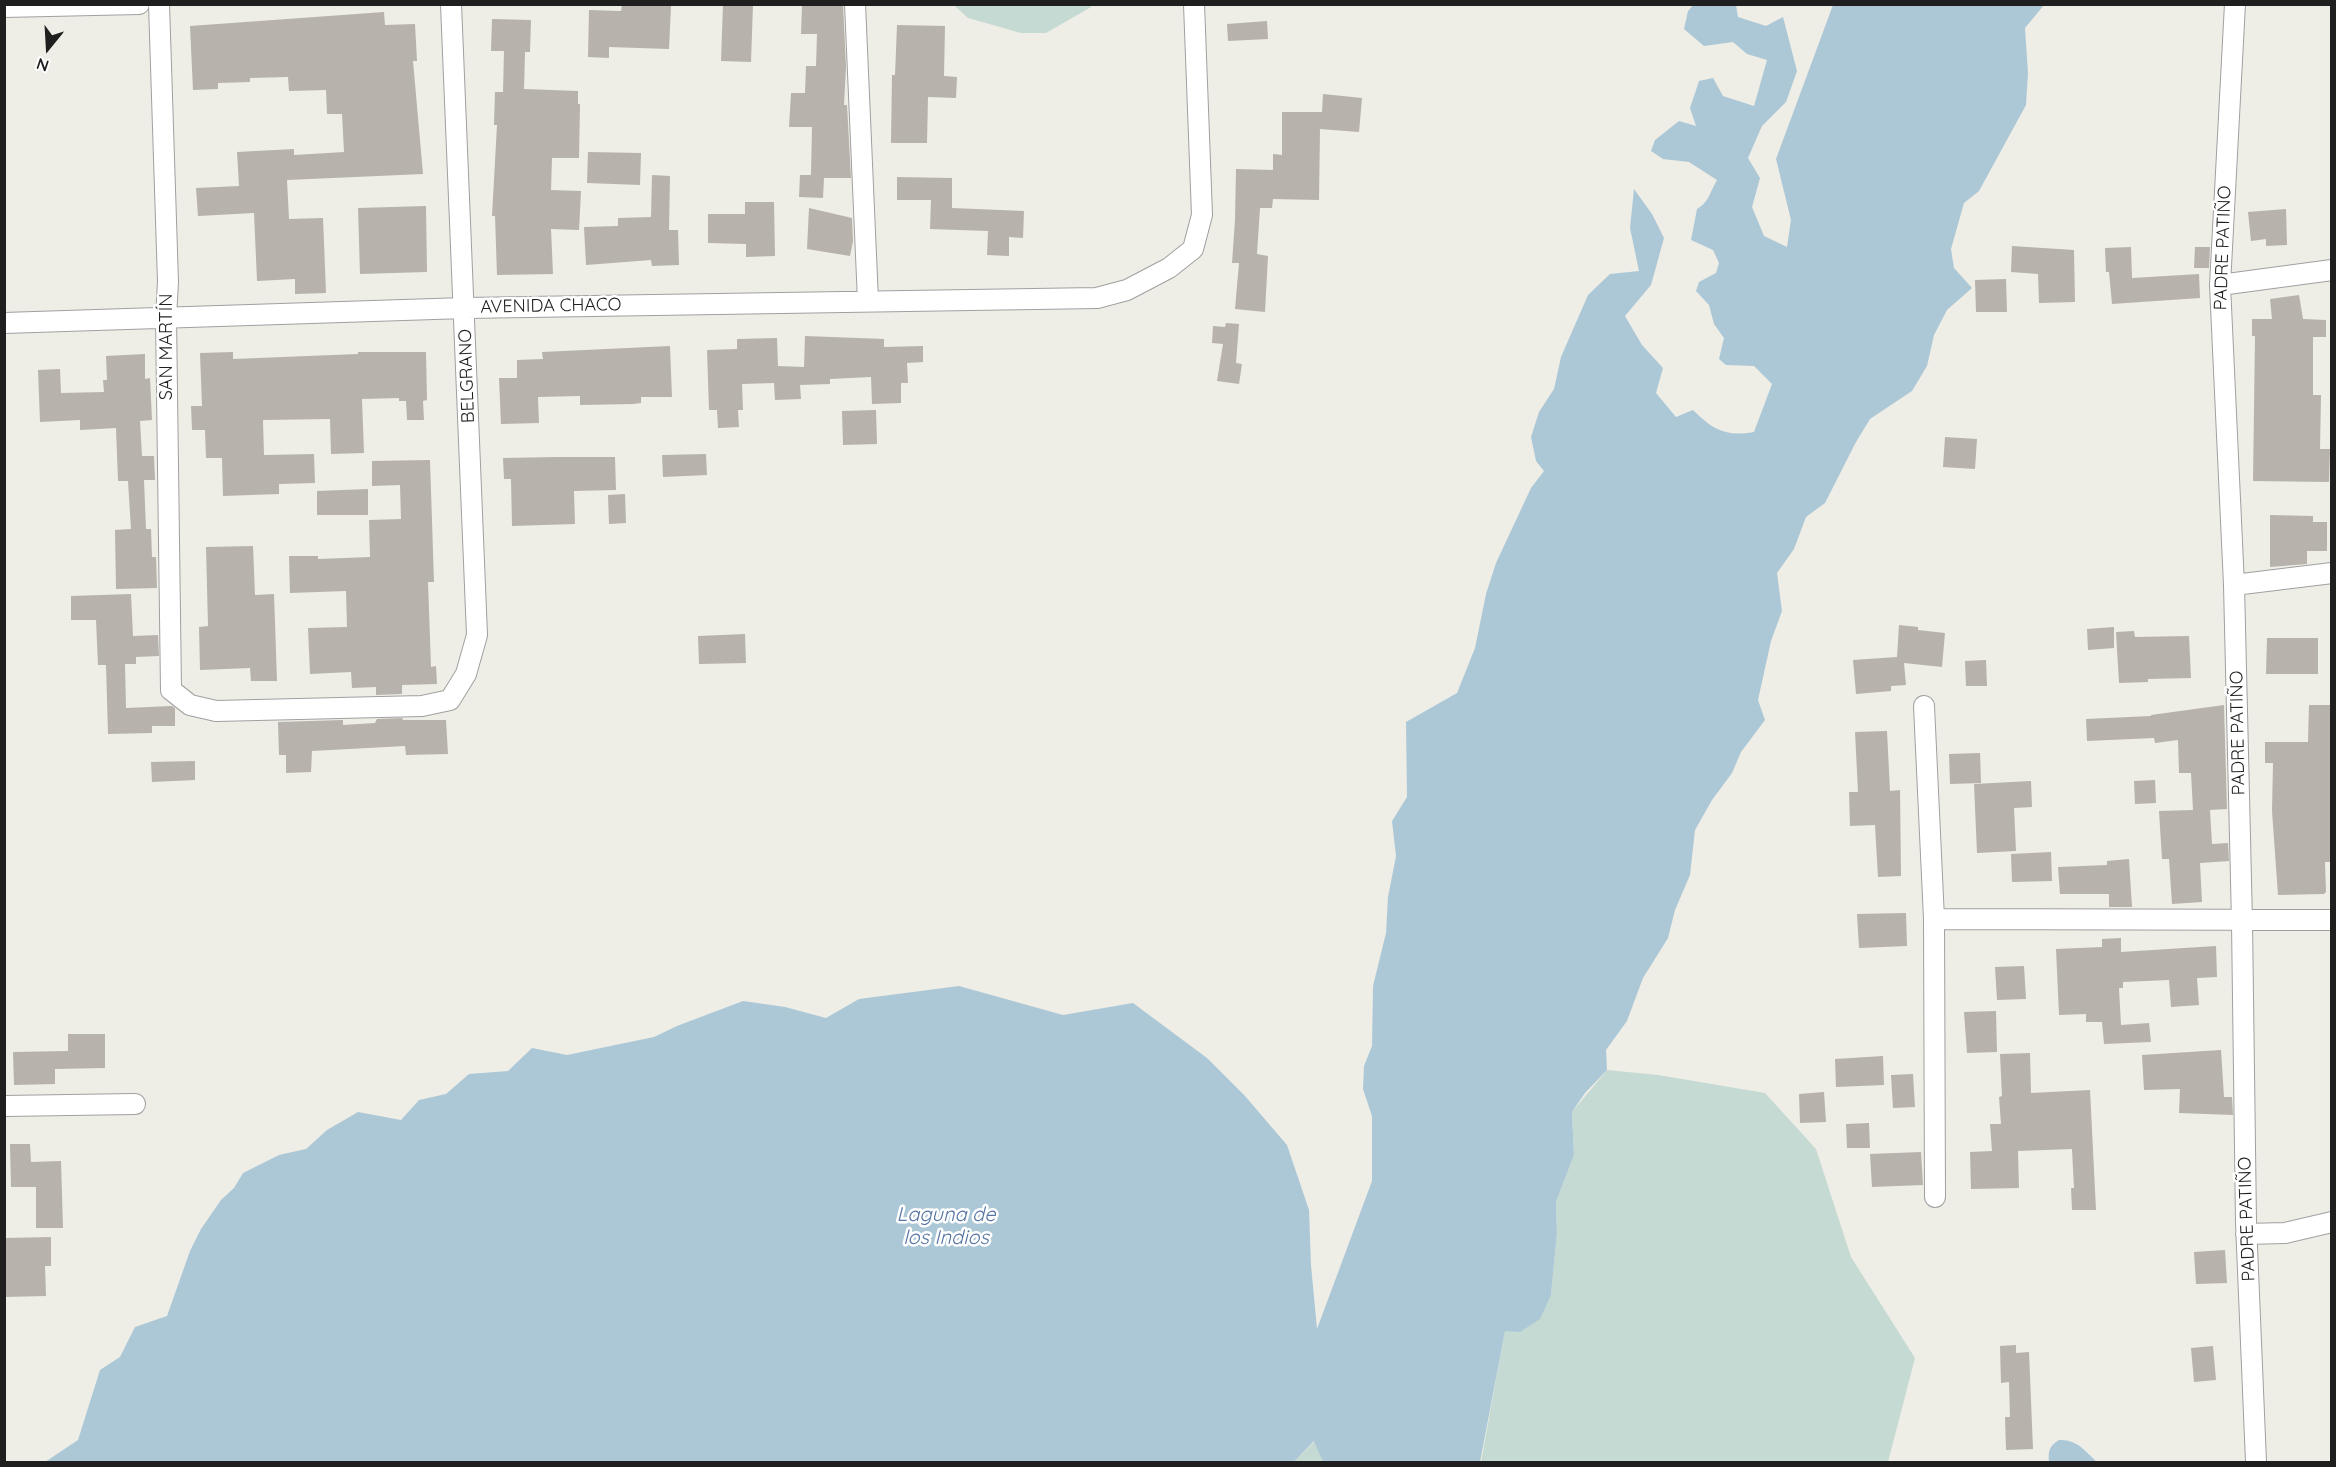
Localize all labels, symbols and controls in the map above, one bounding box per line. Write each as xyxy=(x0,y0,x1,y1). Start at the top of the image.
north arrow xyxy=(18,18,78,78)
text: N xyxy=(34,54,51,76)
street label: PADRE PATIÑO xyxy=(2210,185,2236,311)
street label: SAN MARTÍN xyxy=(156,294,178,400)
street label: AVENIDA CHACO xyxy=(480,294,622,318)
street label: BELGRANO xyxy=(455,328,479,424)
street label: PADRE PATIÑO xyxy=(2226,670,2250,796)
street label: PADRE PATIÑO xyxy=(2234,1156,2260,1282)
water label: Laguna de los Indios xyxy=(896,1203,996,1250)

